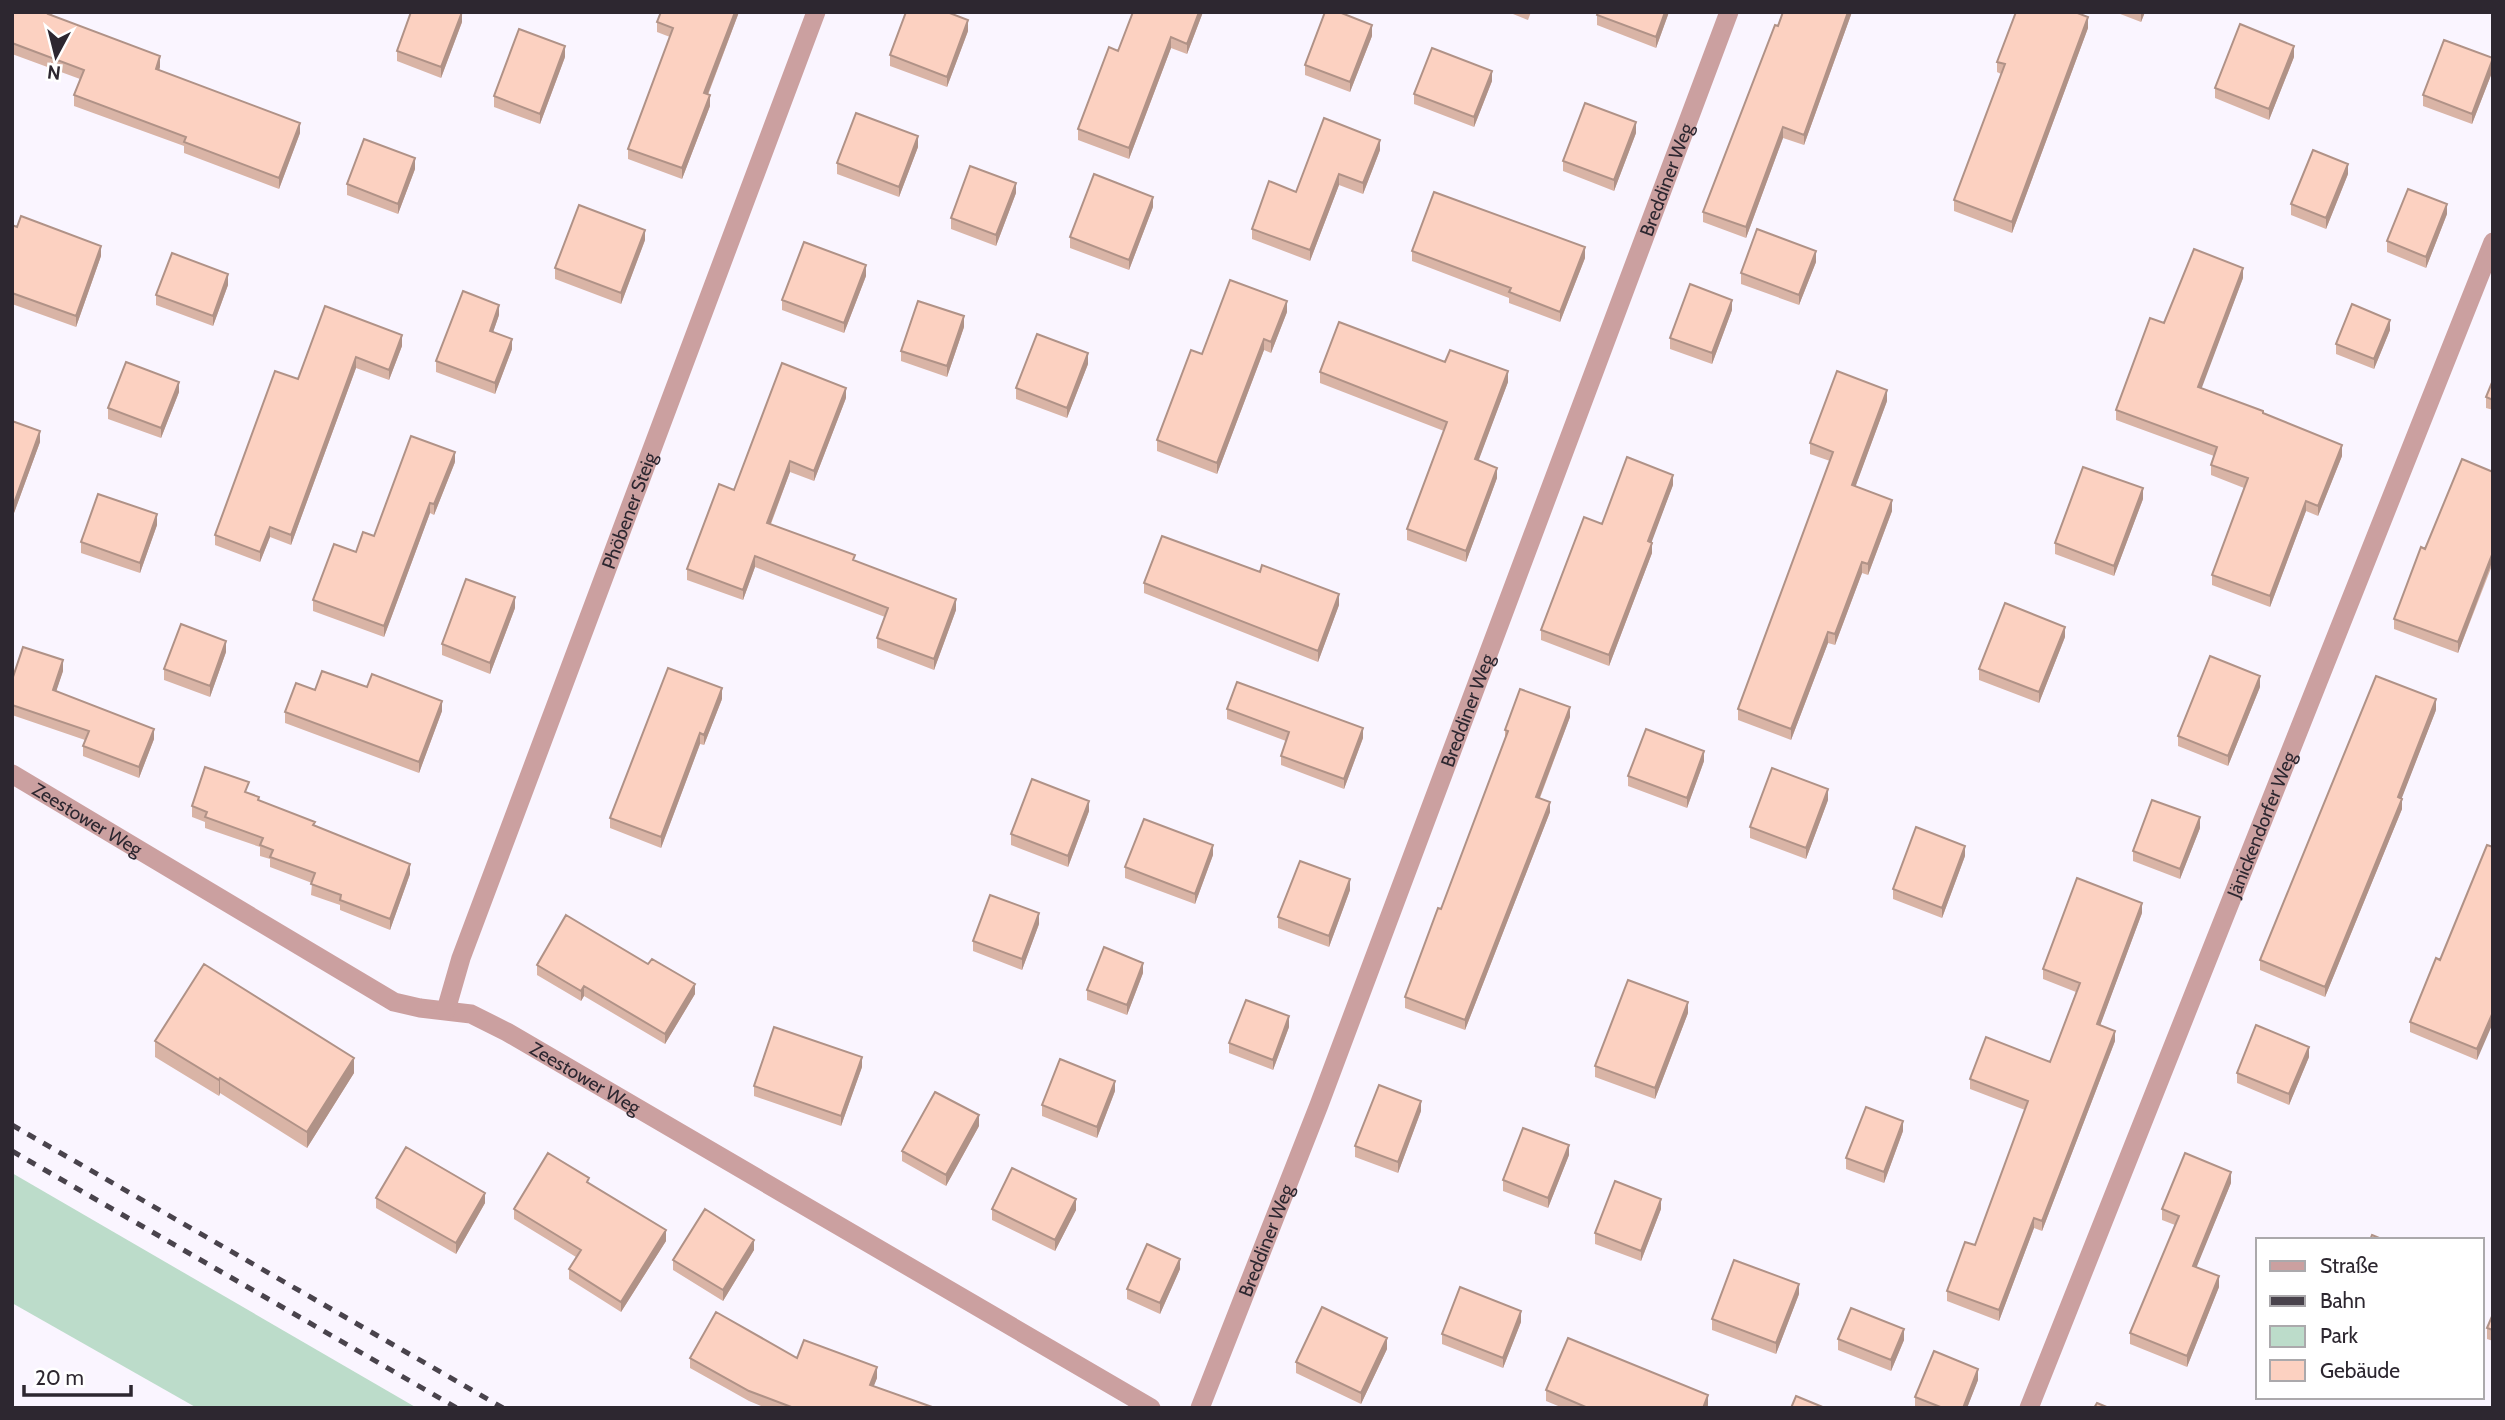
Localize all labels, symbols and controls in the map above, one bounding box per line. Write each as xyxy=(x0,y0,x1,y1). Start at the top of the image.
north arrow xyxy=(21,21,91,91)
text: N xyxy=(46,60,62,85)
street label: Breddiner Weg xyxy=(1635,119,1698,239)
street label: Phöbener Steig xyxy=(597,449,662,572)
street label: Breddiner Weg xyxy=(1436,650,1499,770)
street label: Jänickendorfer Weg xyxy=(2222,748,2301,902)
street label: Zeestower Weg xyxy=(28,778,147,861)
street label: Zeestower Weg xyxy=(526,1037,645,1120)
street label: Breddiner Weg xyxy=(1234,1181,1299,1300)
legend xyxy=(2256,1238,2484,1399)
text: Straße xyxy=(2320,1253,2379,1278)
text: Bahn xyxy=(2320,1288,2366,1313)
text: Park xyxy=(2320,1323,2358,1348)
scale bar xyxy=(24,1354,131,1398)
text: Gebäude xyxy=(2320,1358,2400,1383)
text: 20 m xyxy=(35,1365,84,1390)

